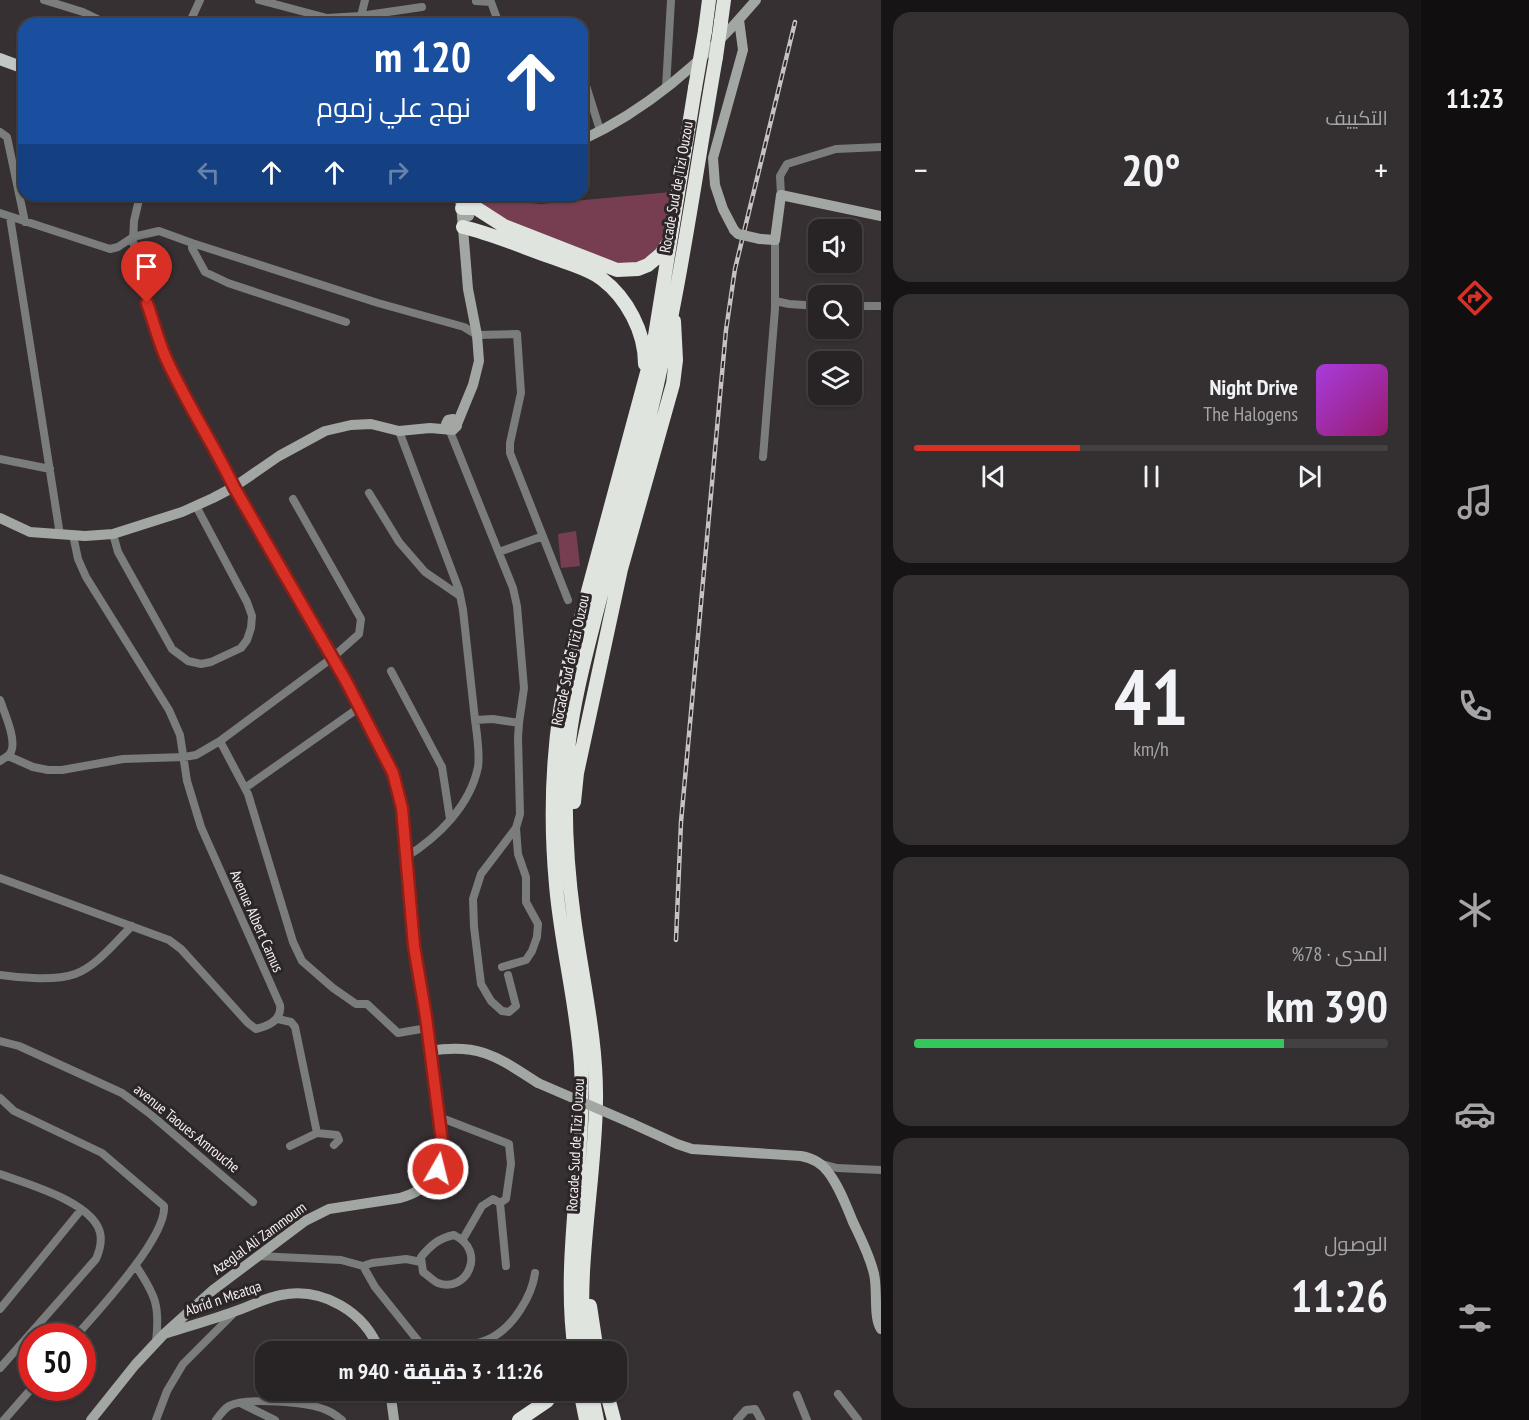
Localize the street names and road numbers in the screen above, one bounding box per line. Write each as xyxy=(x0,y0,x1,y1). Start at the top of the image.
street label: Rocade Sud de Tizi Ouzou xyxy=(655,120,697,254)
street label: Rocade Sud de Tizi Ouzou xyxy=(547,593,593,727)
street label: Avenue Albert Camus xyxy=(226,867,288,975)
street label: Rocade Sud de Tizi Ouzou xyxy=(562,1078,588,1212)
street label: avenue Taoues Amrouche xyxy=(130,1080,244,1176)
street label: Azeglal Ali Zammoum xyxy=(208,1197,310,1279)
street label: Abrid n Mɛatqa xyxy=(182,1276,264,1320)

